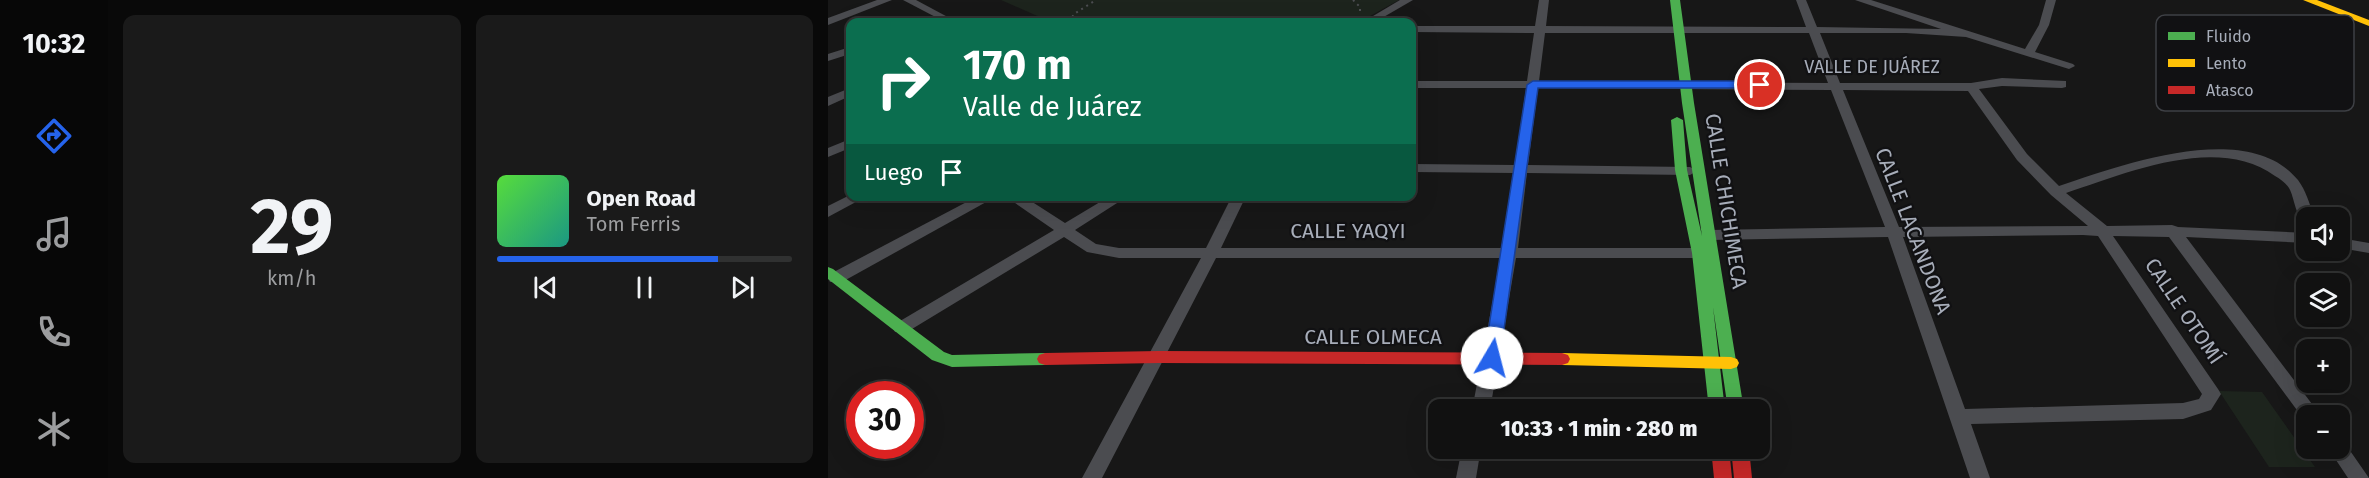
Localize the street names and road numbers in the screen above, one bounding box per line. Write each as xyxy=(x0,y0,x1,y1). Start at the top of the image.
street label: VALLE DE JUÁREZ xyxy=(1804,55,1940,78)
street label: CALLE CHICHIMECA xyxy=(1699,112,1753,290)
street label: CALLE LACANDONA xyxy=(1869,144,1957,318)
street label: CALLE YAQYI xyxy=(1290,218,1406,244)
street label: CALLE OTOMÍ xyxy=(2139,253,2229,369)
street label: CALLE OLMECA xyxy=(1304,324,1442,350)

